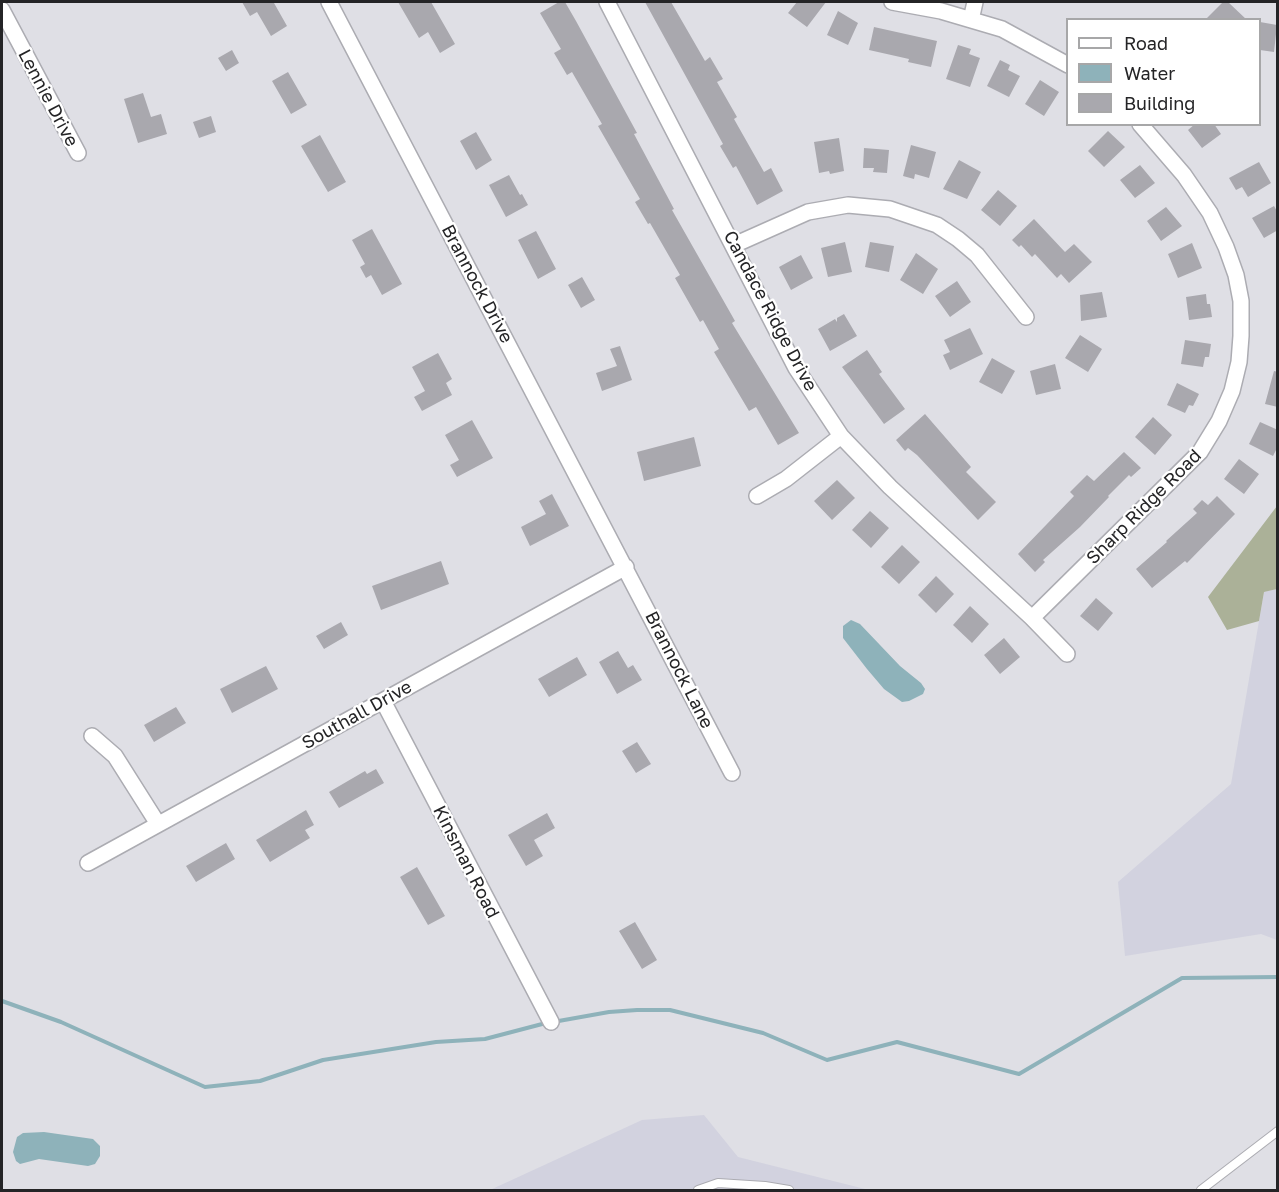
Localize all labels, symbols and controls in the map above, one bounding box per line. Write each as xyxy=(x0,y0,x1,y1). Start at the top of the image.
legend xyxy=(1066,18,1261,126)
text: Road xyxy=(1124,32,1168,54)
street label: Lennie Drive xyxy=(13,46,83,150)
text: Water xyxy=(1124,62,1175,84)
text: Building xyxy=(1124,92,1195,114)
street label: Brannock Drive xyxy=(437,221,517,347)
street label: Candace Ridge Drive xyxy=(719,227,821,395)
street label: Sharp Ridge Road xyxy=(1082,445,1206,569)
street label: Brannock Lane xyxy=(640,608,718,732)
street label: Southall Drive xyxy=(298,676,416,754)
street label: Kinsman Road xyxy=(428,802,504,922)

